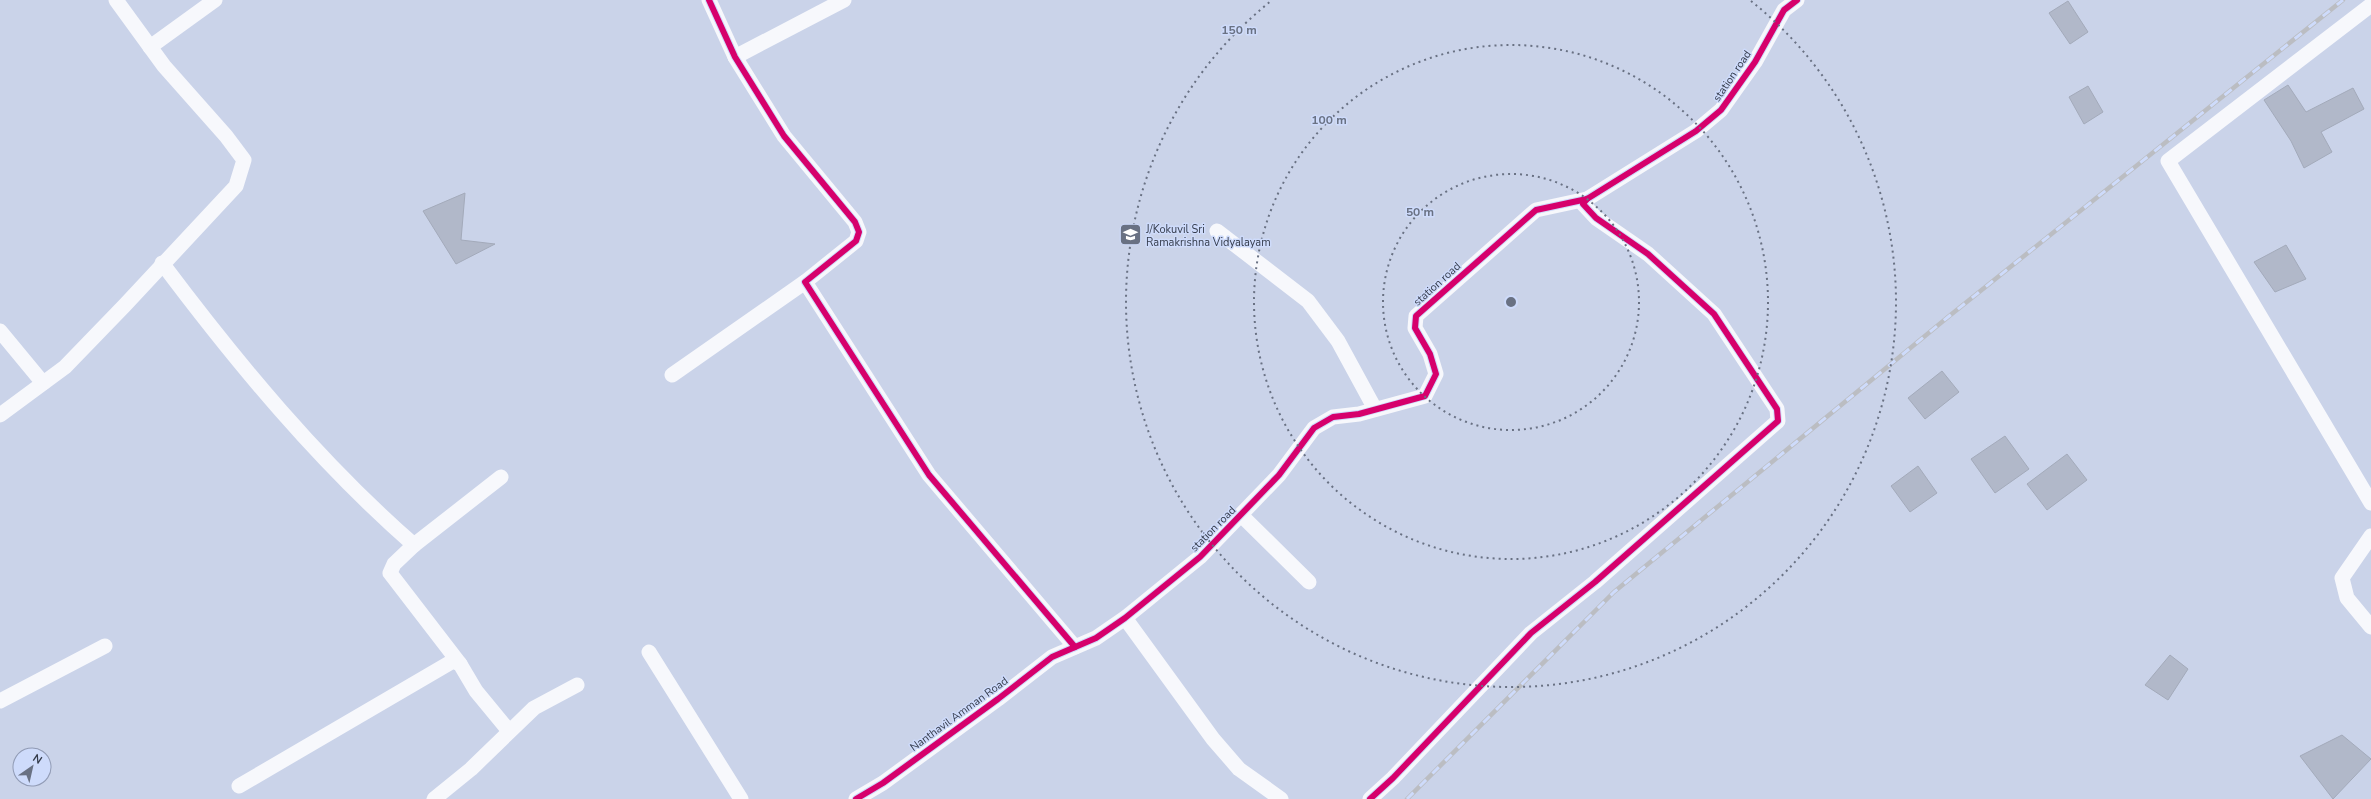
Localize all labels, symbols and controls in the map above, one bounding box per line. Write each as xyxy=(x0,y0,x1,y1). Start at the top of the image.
text: 150 m xyxy=(1221,22,1257,38)
street label: station road xyxy=(1709,47,1755,105)
text: 100 m xyxy=(1311,112,1347,128)
text: 50 m xyxy=(1406,204,1434,220)
school or university icon: J/Kokuvil Sri Ramakrishna Vidyalayam xyxy=(1117,222,1143,248)
place label: J/Kokuvil Sri Ramakrishna Vidyalayam xyxy=(1145,222,1271,250)
street label: station road xyxy=(1410,259,1464,309)
centre of rings xyxy=(1504,295,1518,309)
street label: station road xyxy=(1187,503,1239,555)
street label: Nanthavil Amman Road xyxy=(907,673,1011,755)
north arrow xyxy=(12,747,52,787)
text: N xyxy=(30,751,45,768)

